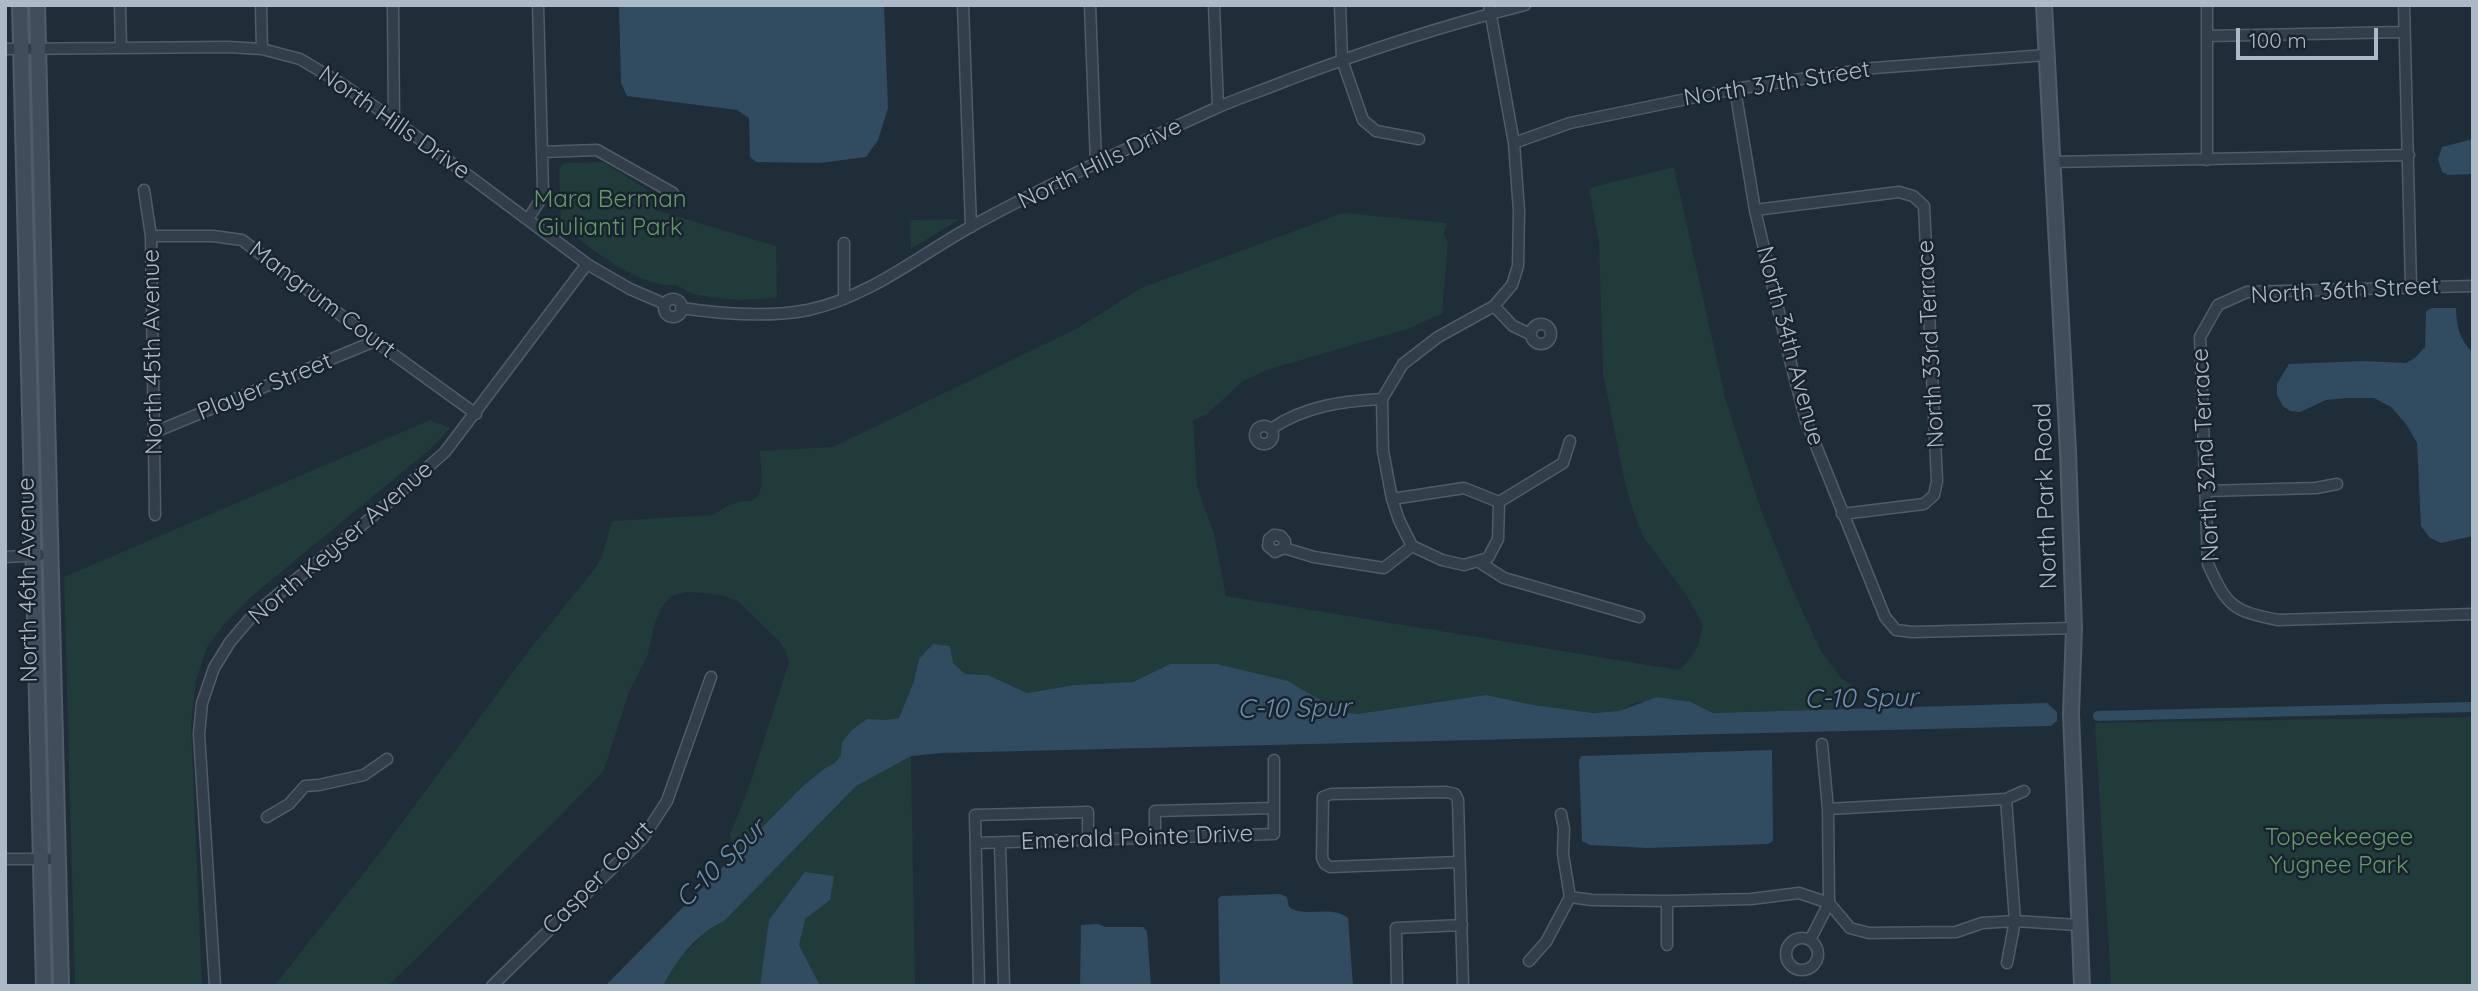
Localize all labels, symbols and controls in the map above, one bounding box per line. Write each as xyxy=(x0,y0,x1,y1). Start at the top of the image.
scale bar xyxy=(2240,14,2382,58)
text: 100 m xyxy=(2249,27,2307,53)
street label: North 37th Street xyxy=(1682,55,1872,113)
street label: North Hills Drive xyxy=(313,60,475,186)
street label: North Hills Drive xyxy=(1013,112,1187,216)
park label: Mara Berman Giulianti Park xyxy=(533,186,687,242)
street label: Mangrum Court xyxy=(243,236,401,364)
street label: North 33rd Terrace xyxy=(1911,239,1951,449)
street label: North 34th Avenue xyxy=(1750,243,1830,449)
street label: North 45th Avenue xyxy=(137,249,169,455)
street label: North 36th Street xyxy=(2250,272,2440,310)
street label: Player Street xyxy=(193,347,337,427)
street label: North 32nd Terrace xyxy=(2186,347,2226,563)
street label: North Park Road xyxy=(2028,402,2064,590)
street label: North Keyser Avenue xyxy=(243,455,439,631)
street label: North 46th Avenue xyxy=(12,477,44,683)
water label: C-10 Spur xyxy=(1804,682,1918,716)
water label: C-10 Spur xyxy=(1237,692,1351,726)
water label: C-10 Spur xyxy=(669,813,773,915)
street label: Casper Court xyxy=(537,815,659,941)
street label: Emerald Pointe Drive xyxy=(1020,820,1254,856)
park label: Topeekeegee Yugnee Park xyxy=(2265,824,2413,880)

